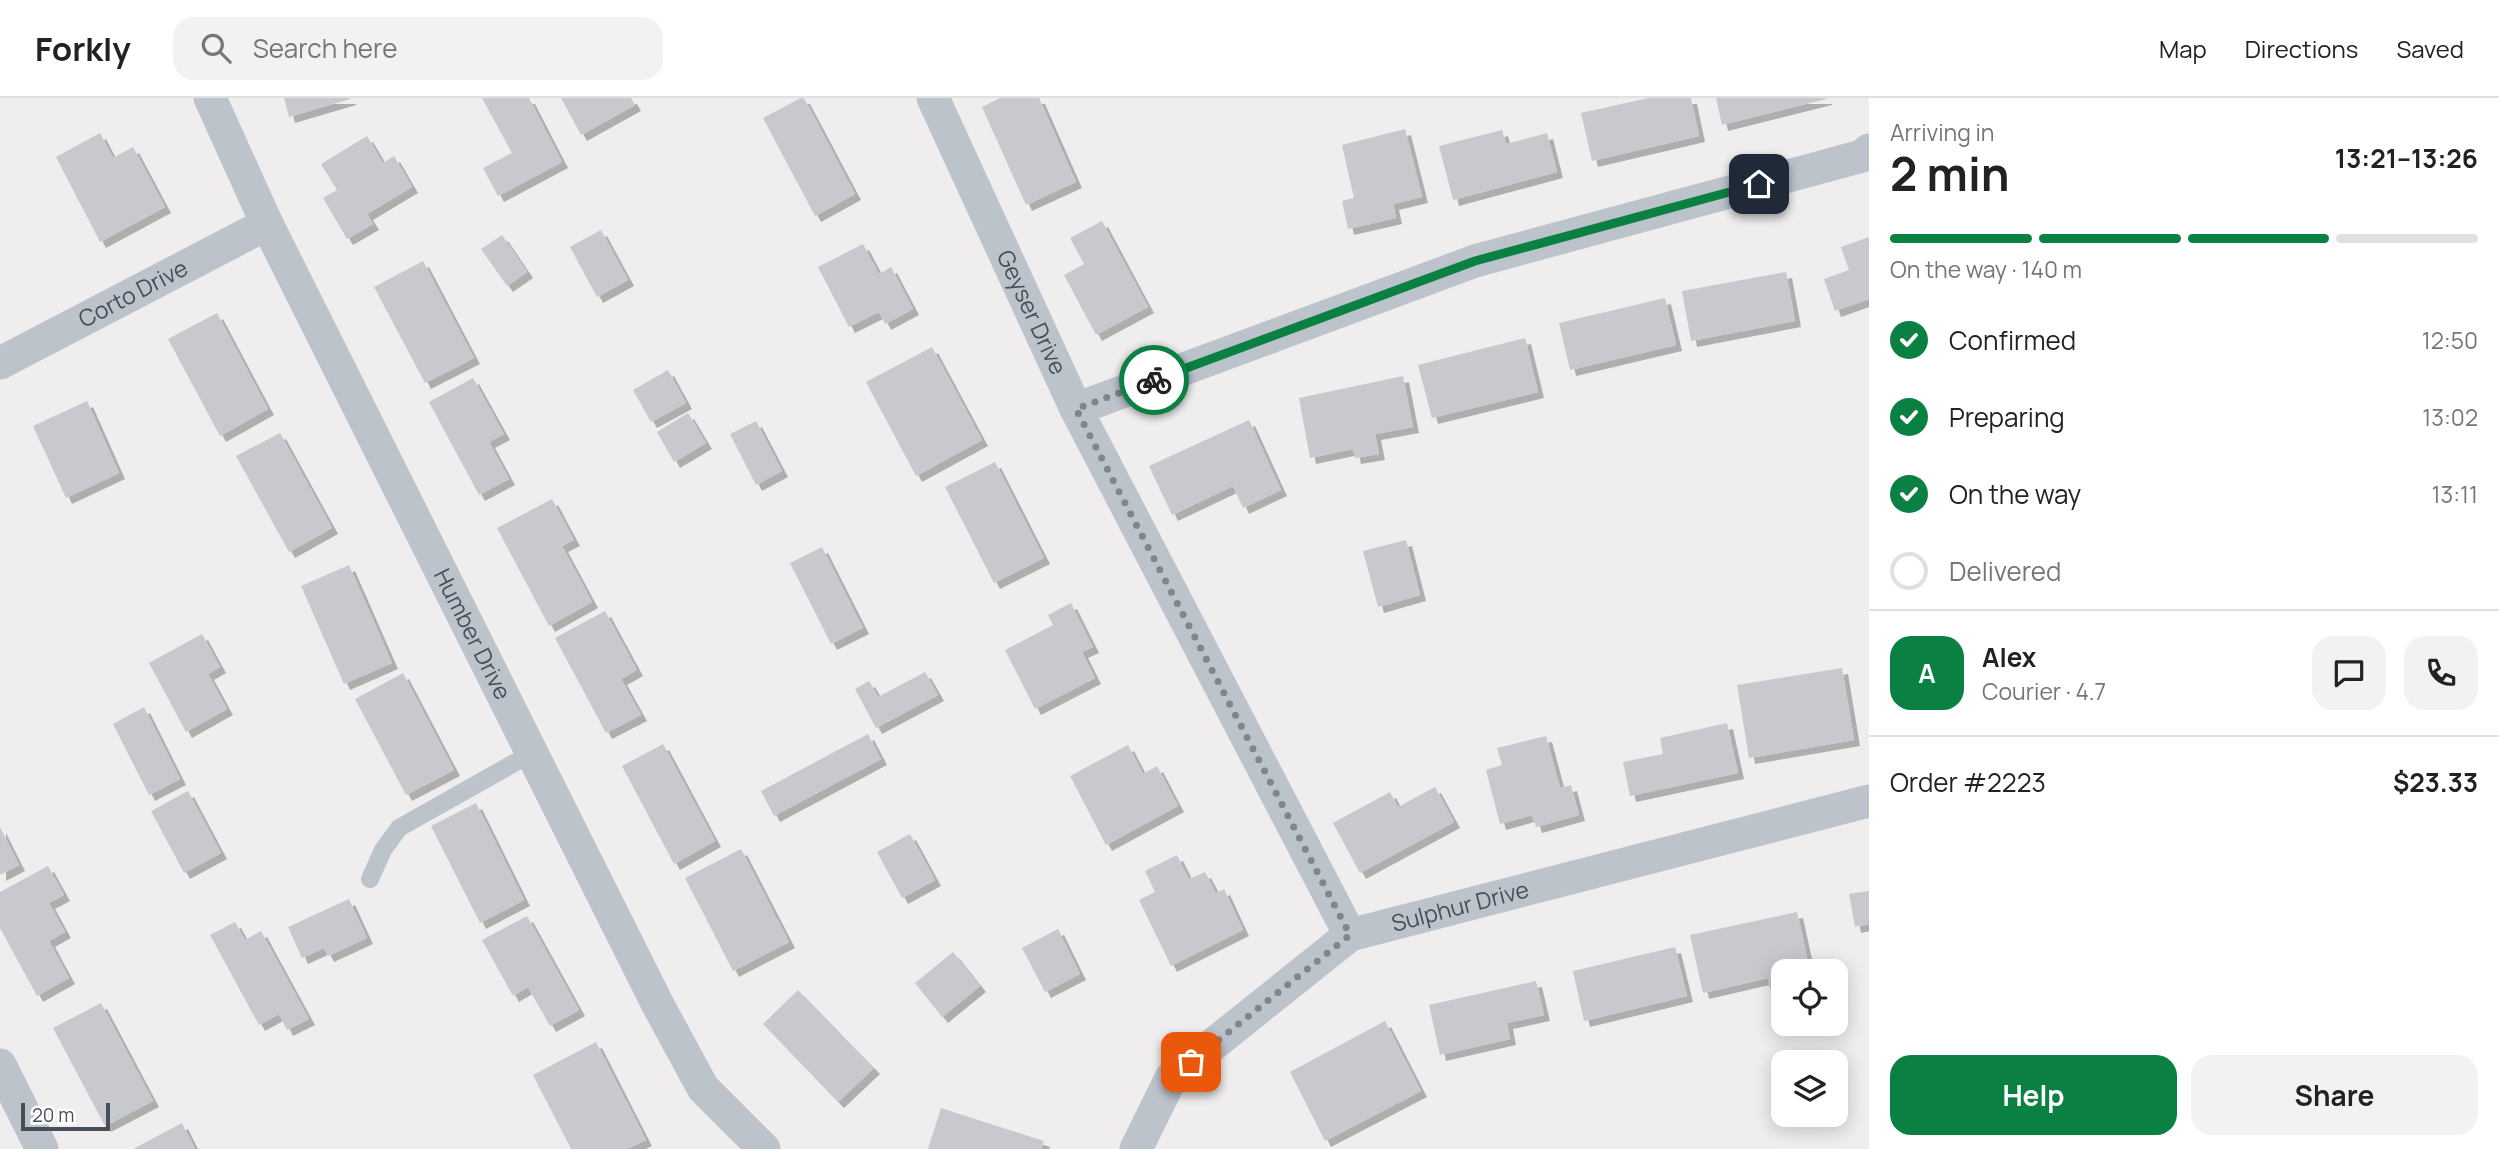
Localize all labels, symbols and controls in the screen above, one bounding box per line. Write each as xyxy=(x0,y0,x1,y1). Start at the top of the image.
search box xyxy=(173,17,663,80)
text: Forkly xyxy=(35,26,131,71)
icon: search xyxy=(197,29,235,67)
text: Search here xyxy=(253,30,397,66)
text: Map xyxy=(2159,32,2207,65)
text: Directions xyxy=(2245,32,2358,65)
text: Saved xyxy=(2396,32,2464,65)
text: Arriving in xyxy=(1890,116,1995,148)
text: 13:21–13:26 xyxy=(2335,140,2478,176)
text: 2 min xyxy=(1890,142,2010,205)
pin xyxy=(1729,154,1789,214)
icon: home xyxy=(1740,165,1778,203)
street label: Geyser Drive xyxy=(990,245,1075,379)
street label: Corto Drive xyxy=(72,251,193,335)
text: On the way · 140 m xyxy=(1890,253,2082,285)
icon: check xyxy=(1890,321,1928,359)
text: Confirmed xyxy=(1949,322,2076,358)
text: 12:50 xyxy=(2422,324,2478,356)
courier xyxy=(1119,345,1189,415)
icon: bike xyxy=(1135,361,1173,399)
icon: check xyxy=(1890,398,1928,436)
text: Preparing xyxy=(1949,399,2065,435)
text: 13:02 xyxy=(2422,401,2478,433)
icon: check xyxy=(1890,475,1928,513)
text: On the way xyxy=(1949,476,2081,512)
text: 13:11 xyxy=(2431,478,2478,510)
text: Delivered xyxy=(1949,553,2061,589)
street label: Humber Drive xyxy=(427,563,520,705)
button: chat xyxy=(2312,636,2386,710)
button: phone xyxy=(2404,636,2478,710)
text: Alex xyxy=(1982,639,2036,675)
text: A xyxy=(1918,655,1936,691)
text: Courier · 4.7 xyxy=(1982,675,2106,707)
text: Order #2223 xyxy=(1890,764,2046,800)
text: $23.33 xyxy=(2393,764,2478,800)
street label: Sulphur Drive xyxy=(1388,872,1532,939)
map controls xyxy=(1771,959,1848,1127)
button: locate xyxy=(1771,959,1848,1036)
pin xyxy=(1161,1032,1221,1092)
icon: bag xyxy=(1172,1043,1210,1081)
button: layers xyxy=(1771,1050,1848,1127)
button: Help xyxy=(1890,1055,2177,1135)
button: Share xyxy=(2191,1055,2478,1135)
scale bar xyxy=(21,1100,110,1132)
text: 20 m xyxy=(32,1102,74,1128)

